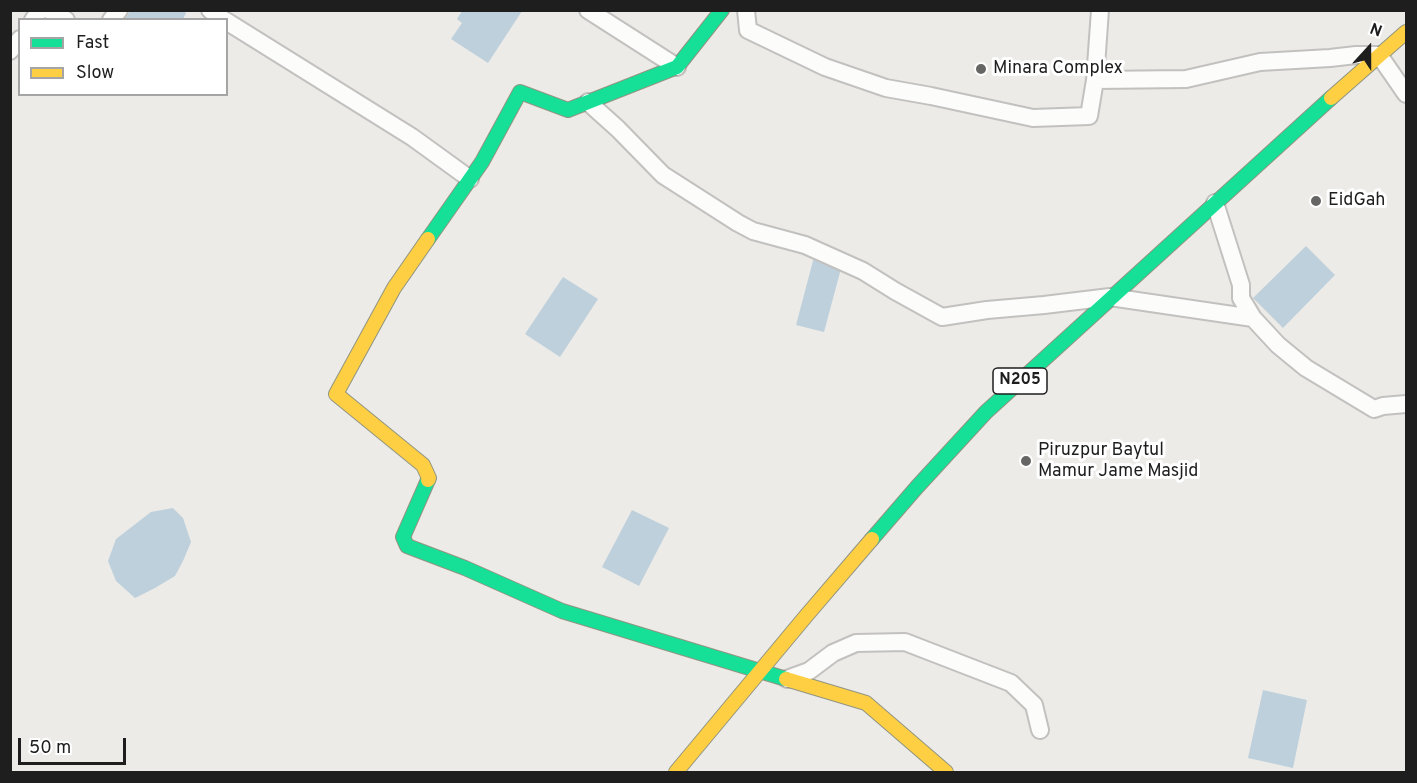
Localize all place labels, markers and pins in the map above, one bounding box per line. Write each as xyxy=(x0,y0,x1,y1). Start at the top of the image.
place label: Minara Complex xyxy=(993,58,1123,80)
marker: Minara Complex xyxy=(974,62,988,76)
place label: EidGah xyxy=(1328,190,1385,212)
marker: EidGah xyxy=(1309,194,1323,208)
place label: Piruzpur Baytul Mamur Jame Masjid xyxy=(1038,440,1198,482)
marker: Piruzpur Baytul Mamur Jame Masjid xyxy=(1019,454,1033,468)

